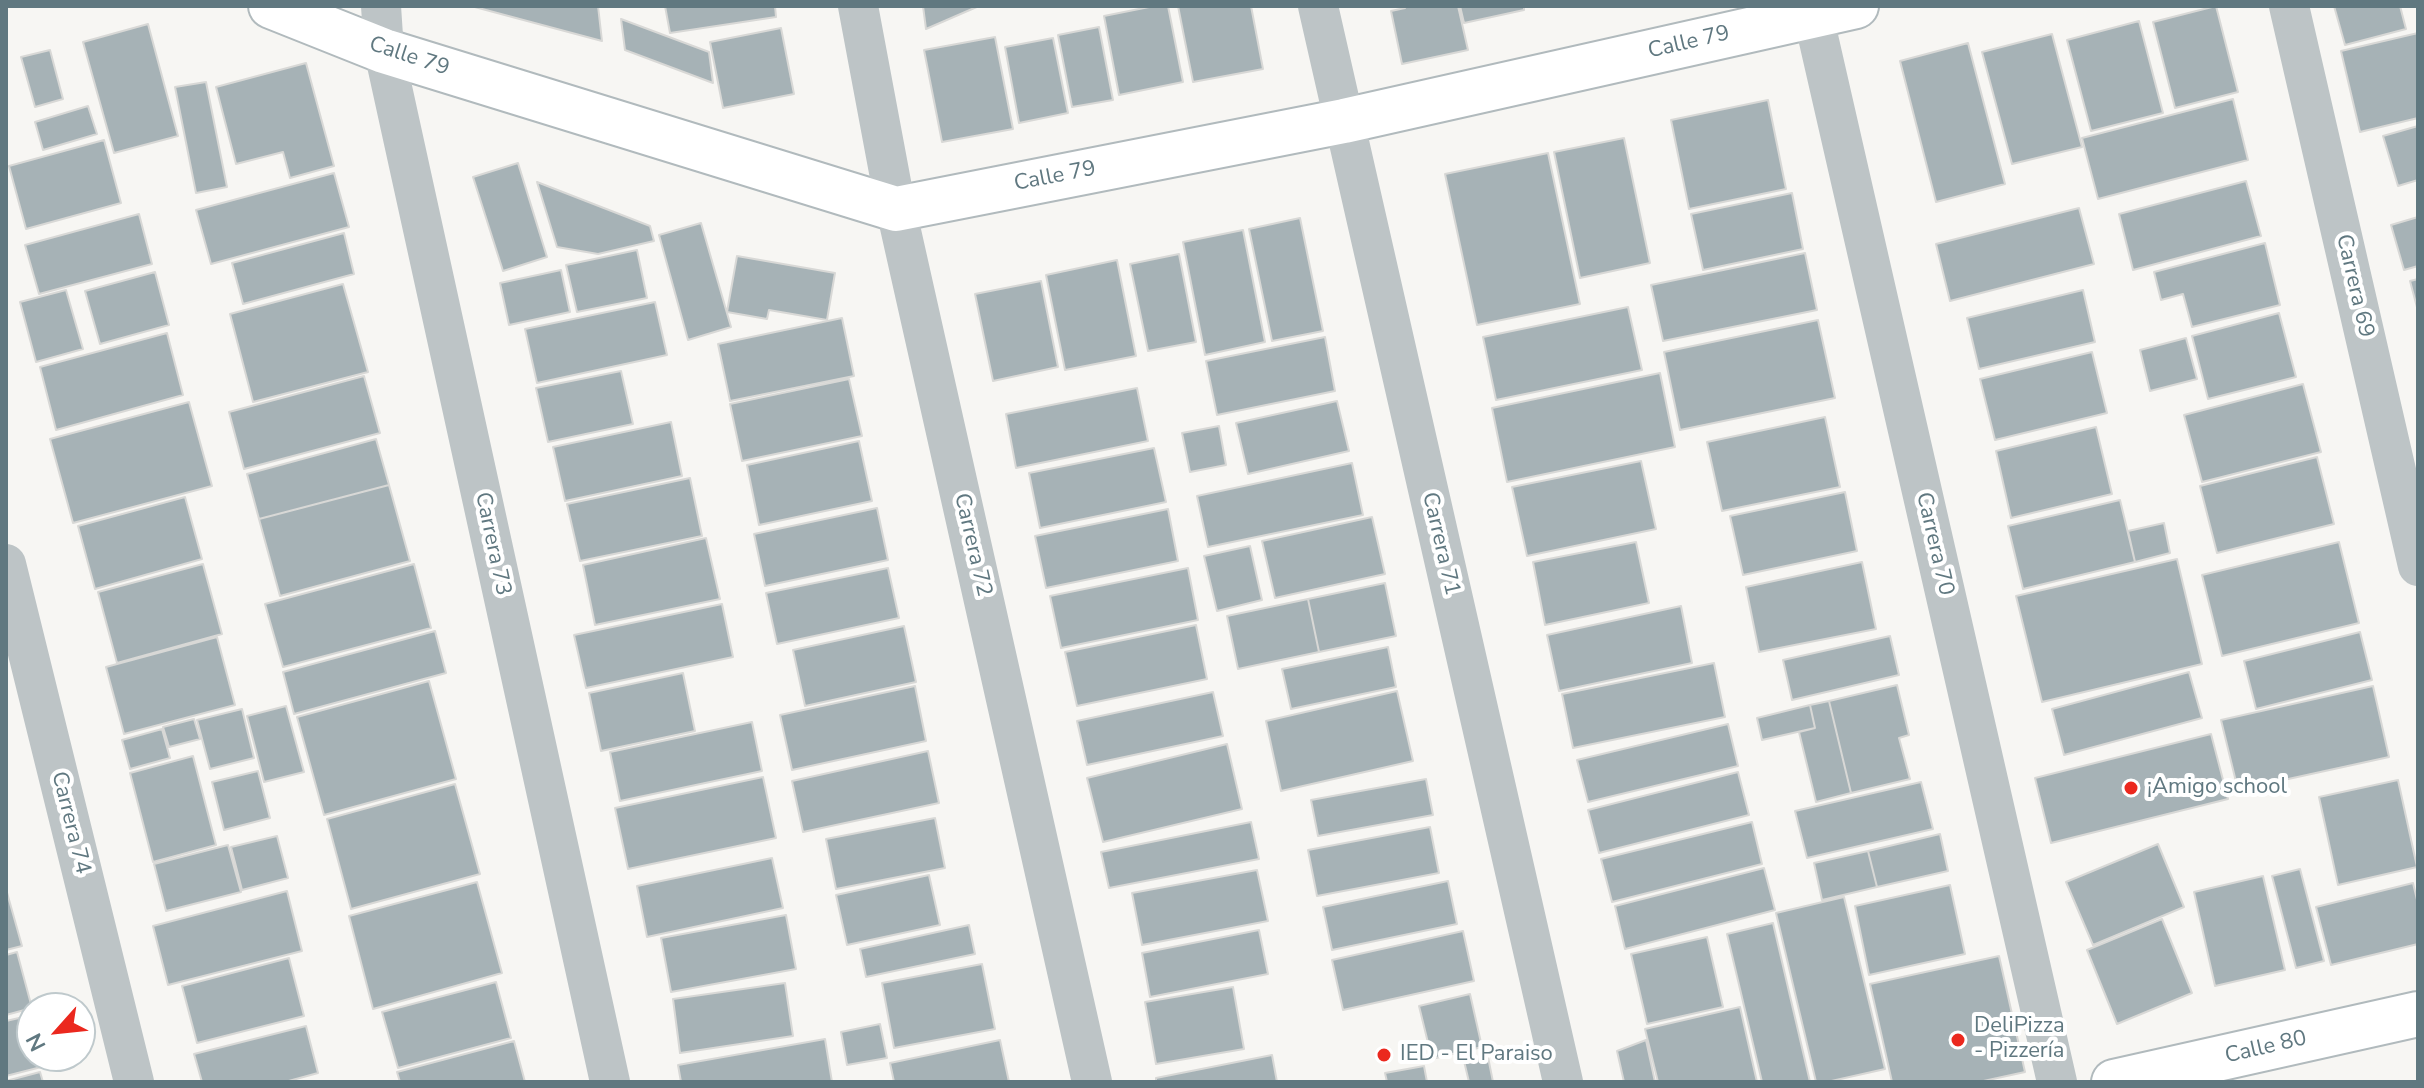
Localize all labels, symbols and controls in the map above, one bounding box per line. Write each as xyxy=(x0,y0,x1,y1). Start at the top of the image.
street label: Calle 79 xyxy=(1646,21,1732,65)
street label: Calle 79 xyxy=(366,32,452,82)
street label: Calle 79 xyxy=(1012,156,1098,198)
street label: Carrera 69 xyxy=(2329,232,2379,340)
street label: Carrera 73 xyxy=(468,490,516,598)
street label: Carrera 71 xyxy=(1415,490,1465,598)
street label: Carrera 70 xyxy=(1909,490,1959,598)
street label: Carrera 72 xyxy=(947,491,997,599)
street label: Carrera 74 xyxy=(45,769,95,877)
place label: ¡Amigo school xyxy=(2147,775,2287,801)
marker: ¡Amigo school xyxy=(2122,779,2140,797)
north arrow xyxy=(16,992,96,1072)
place label: DeliPizza - Pizzería xyxy=(1974,1014,2065,1066)
street label: Calle 80 xyxy=(2223,1026,2309,1070)
text: N xyxy=(19,1028,54,1056)
marker: DeliPizza - Pizzería xyxy=(1949,1031,1967,1049)
place label: IED - El Paraiso xyxy=(1400,1042,1553,1068)
marker: IED - El Paraiso xyxy=(1375,1046,1393,1064)

